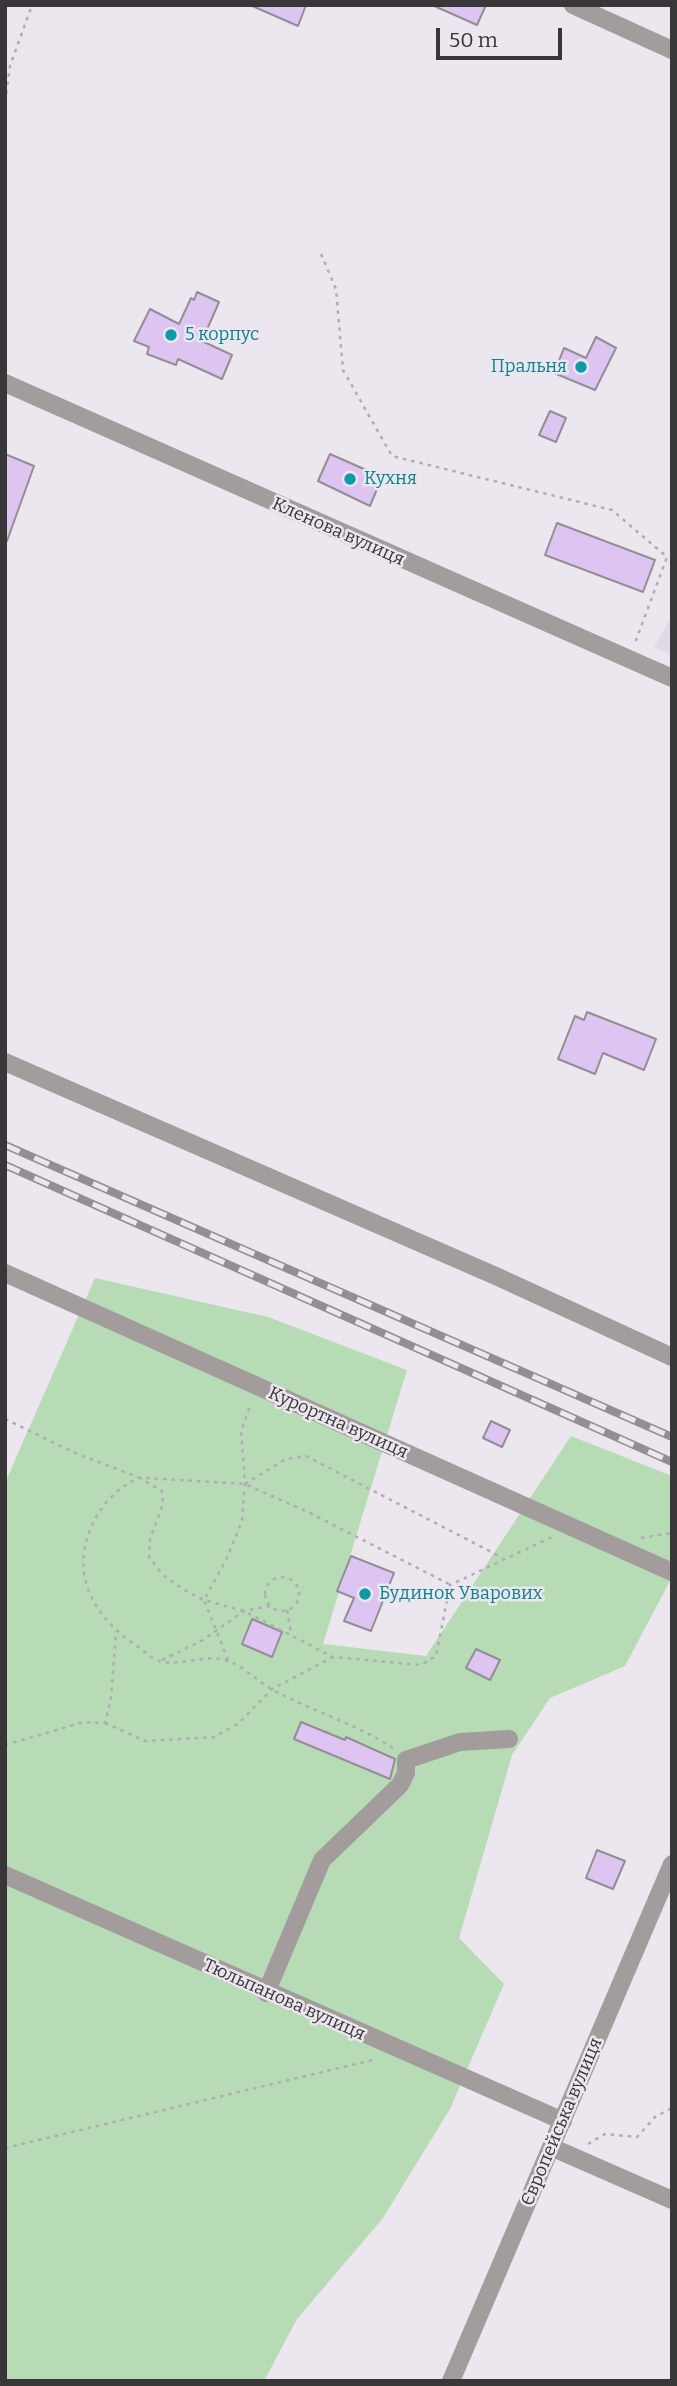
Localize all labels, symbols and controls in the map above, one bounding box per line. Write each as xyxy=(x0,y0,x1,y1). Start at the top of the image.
scale bar xyxy=(439,14,565,58)
text: 50 m xyxy=(449,27,498,53)
place label: 5 корпус xyxy=(185,324,259,346)
marker: 5 корпус xyxy=(163,327,179,343)
place label: Пральня xyxy=(491,356,567,378)
marker: Пральня xyxy=(573,359,589,375)
place label: Кухня xyxy=(364,468,417,490)
marker: Кухня xyxy=(342,471,358,487)
street label: Кленова вулиця xyxy=(269,493,407,571)
street label: Курортна вулиця xyxy=(265,1383,411,1463)
place label: Будинок Уварових xyxy=(379,1583,543,1605)
marker: Будинок Уварових xyxy=(357,1586,373,1602)
street label: Тюльпанова вулиця xyxy=(200,1955,368,2045)
street label: Європейська вулиця xyxy=(517,2035,607,2209)

